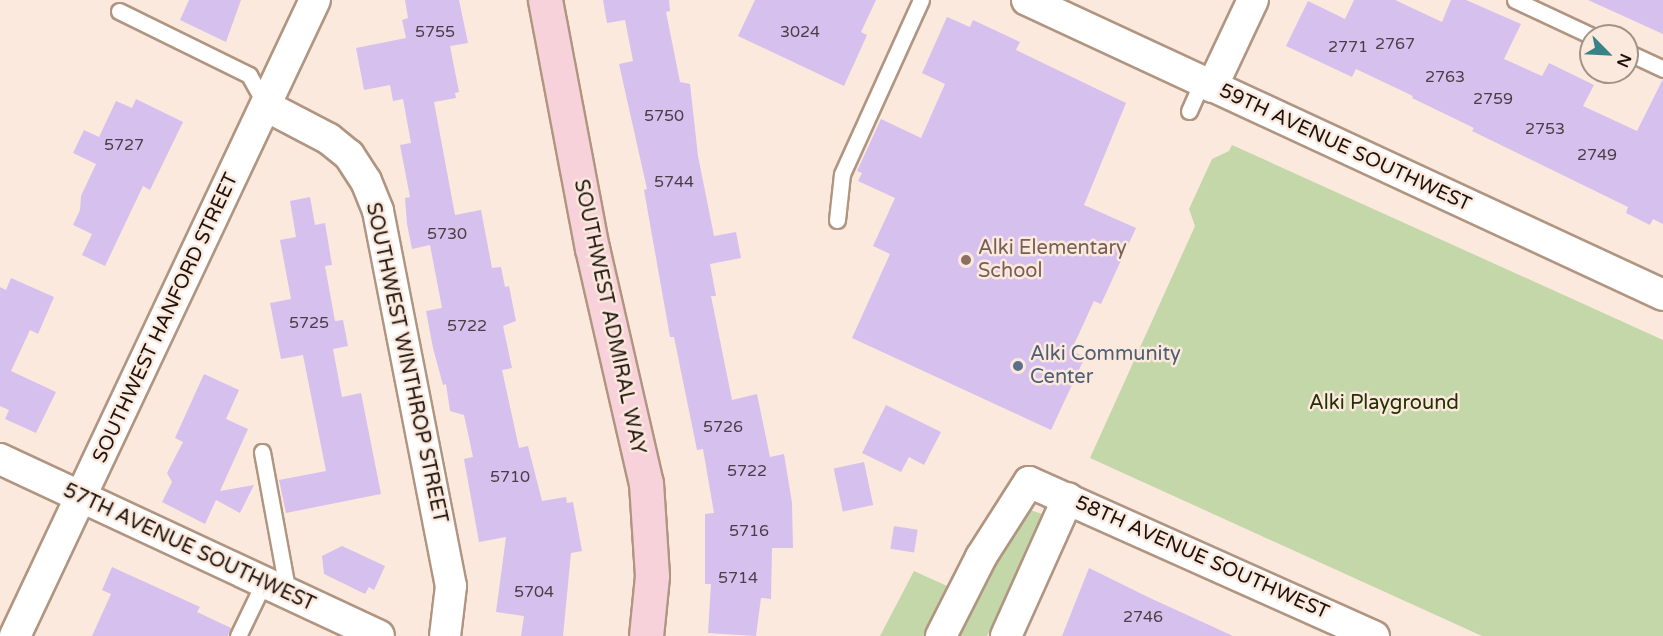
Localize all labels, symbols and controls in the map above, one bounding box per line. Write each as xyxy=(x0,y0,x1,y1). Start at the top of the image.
house number: 5755 xyxy=(415,22,455,42)
house number: 3024 xyxy=(780,22,820,42)
north arrow xyxy=(1579,24,1639,84)
house number: 2767 xyxy=(1375,34,1415,54)
house number: 2771 xyxy=(1328,37,1368,57)
text: N xyxy=(1612,51,1635,70)
house number: 2763 xyxy=(1425,67,1465,87)
street label: 59TH AVENUE SOUTHWEST xyxy=(1215,79,1475,217)
house number: 2759 xyxy=(1473,89,1513,109)
house number: 5750 xyxy=(644,106,684,126)
house number: 2753 xyxy=(1525,119,1565,139)
house number: 5727 xyxy=(104,135,144,155)
house number: 2749 xyxy=(1577,145,1617,165)
street label: SOUTHWEST HANFORD STREET xyxy=(88,169,244,467)
house number: 5744 xyxy=(654,172,694,192)
street label: SOUTHWEST ADMIRAL WAY xyxy=(568,177,650,457)
street label: SOUTHWEST WINTHROP STREET xyxy=(360,201,452,525)
house number: 5730 xyxy=(427,224,467,244)
place label: Alki Elementary School xyxy=(978,237,1127,284)
marker: Alki Elementary School xyxy=(959,253,973,267)
house number: 5725 xyxy=(289,313,329,333)
house number: 5722 xyxy=(447,316,487,336)
place label: Alki Community Center xyxy=(1030,342,1181,389)
marker: Alki Community Center xyxy=(1011,359,1025,373)
park label: Alki Playground xyxy=(1309,391,1459,415)
house number: 5726 xyxy=(703,417,743,437)
house number: 5722 xyxy=(727,461,767,481)
house number: 5710 xyxy=(490,467,530,487)
street label: 57TH AVENUE SOUTHWEST xyxy=(59,479,319,617)
street label: 58TH AVENUE SOUTHWEST xyxy=(1071,491,1333,625)
house number: 5716 xyxy=(729,521,769,541)
house number: 5714 xyxy=(718,568,758,588)
house number: 5704 xyxy=(514,582,554,602)
house number: 2746 xyxy=(1123,607,1163,627)

